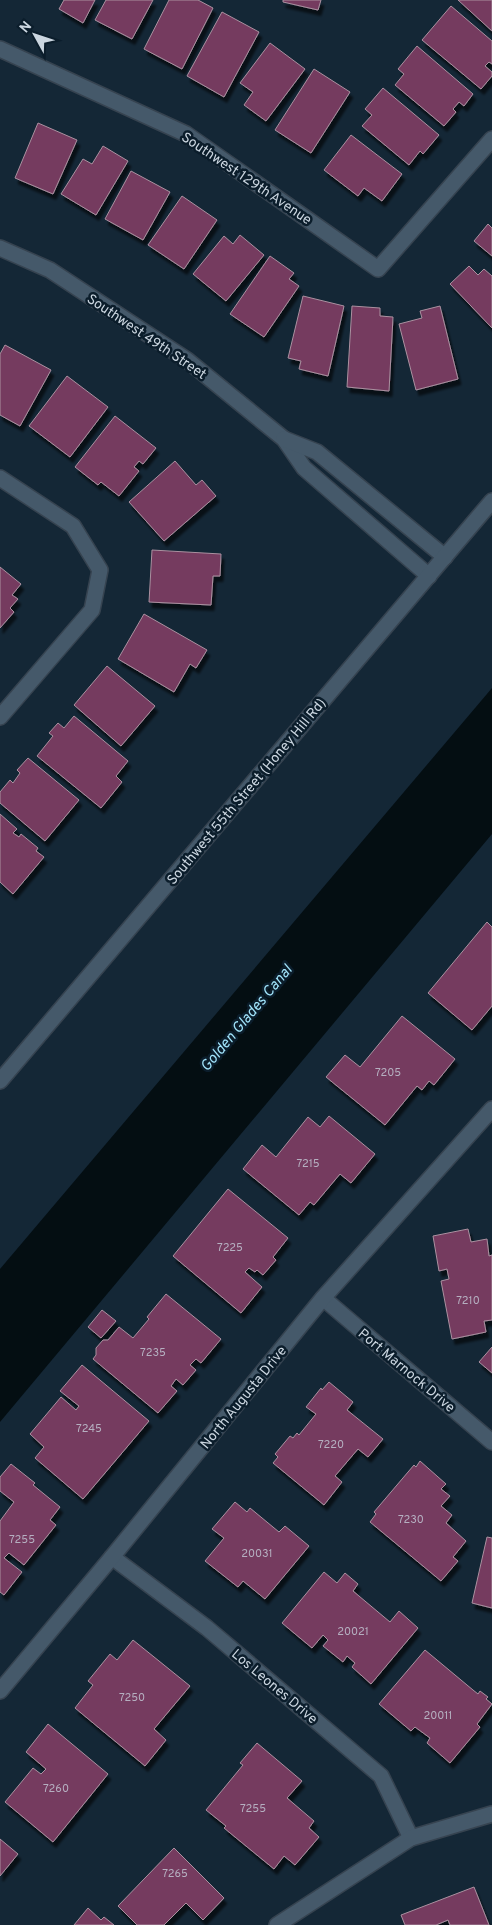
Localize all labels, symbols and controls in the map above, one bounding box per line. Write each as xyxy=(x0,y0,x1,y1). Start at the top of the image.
north arrow xyxy=(10,10,60,60)
text: N xyxy=(16,18,36,37)
street label: Southwest 129th Avenue xyxy=(178,129,315,229)
street label: Southwest 49th Street xyxy=(83,291,209,384)
street label: Southwest 55th Street (Honey Hill Rd) xyxy=(164,695,330,889)
water label: Golden Glades Canal xyxy=(197,961,298,1076)
house number: 7205 xyxy=(375,1066,401,1080)
house number: 7215 xyxy=(296,1157,320,1171)
house number: 7225 xyxy=(217,1241,243,1255)
house number: 7210 xyxy=(456,1294,480,1308)
street label: Port Marnock Drive xyxy=(354,1326,458,1417)
street label: North Augusta Drive xyxy=(197,1343,291,1453)
house number: 7235 xyxy=(140,1346,166,1360)
house number: 7245 xyxy=(76,1422,102,1436)
house number: 7220 xyxy=(318,1438,344,1452)
house number: 7230 xyxy=(398,1513,424,1527)
house number: 7255 xyxy=(9,1533,35,1547)
house number: 20031 xyxy=(241,1547,273,1561)
house number: 20021 xyxy=(337,1625,369,1639)
street label: Los Leones Drive xyxy=(228,1646,321,1728)
house number: 7250 xyxy=(119,1691,145,1705)
house number: 20011 xyxy=(424,1709,452,1723)
house number: 7260 xyxy=(43,1782,69,1796)
house number: 7255 xyxy=(240,1802,266,1816)
house number: 7265 xyxy=(162,1867,188,1881)

